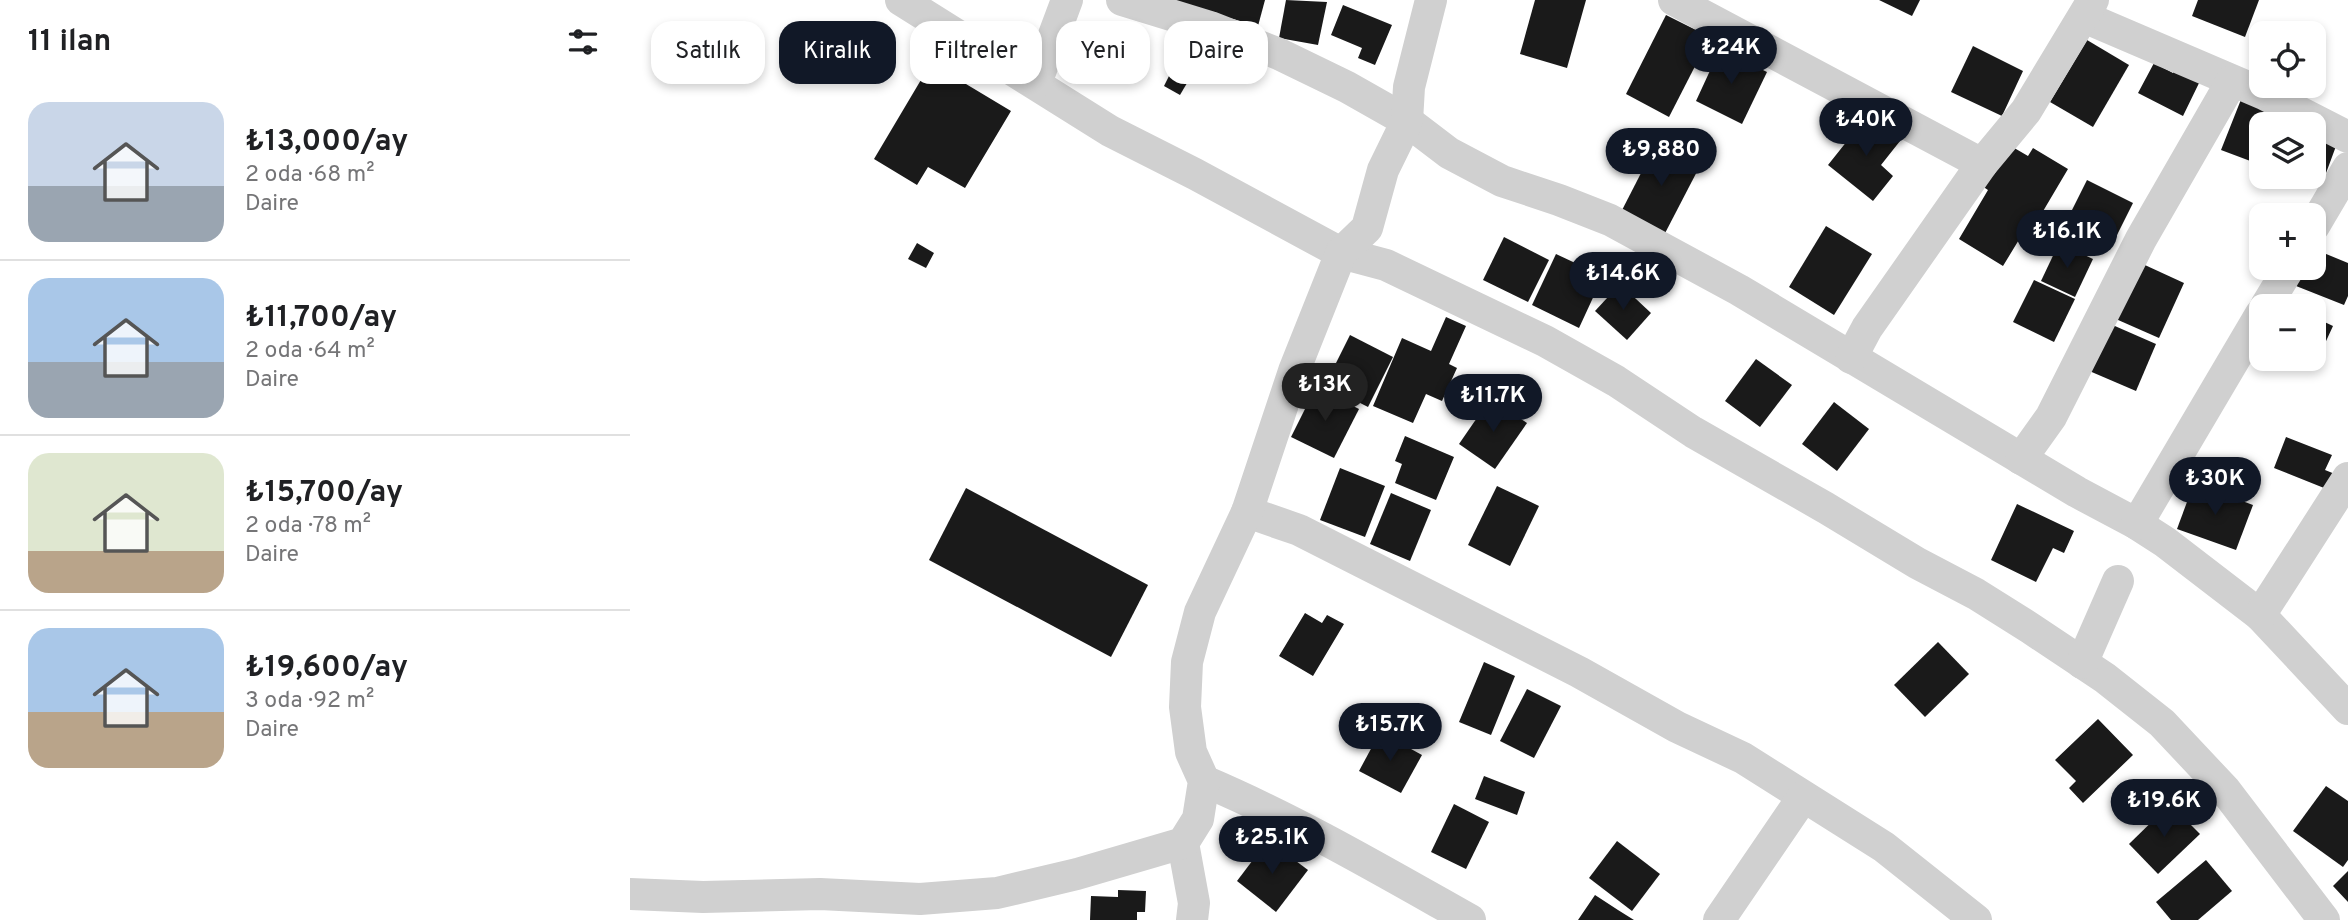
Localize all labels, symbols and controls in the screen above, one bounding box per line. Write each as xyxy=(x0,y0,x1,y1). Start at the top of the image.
chip: Satılık xyxy=(651,21,765,84)
chip: Kiralık xyxy=(779,21,896,84)
chip: Filtreler xyxy=(910,21,1042,84)
chip: Yeni xyxy=(1056,21,1150,84)
chip: Daire xyxy=(1164,21,1268,84)
map controls xyxy=(2249,21,2326,371)
button: locate xyxy=(2249,21,2326,98)
icon: filters xyxy=(564,23,602,61)
text: 11 ilan xyxy=(28,24,111,61)
pin: ₺24K xyxy=(1690,27,1772,86)
text: ₺24K xyxy=(1701,34,1761,63)
pin: ₺40K xyxy=(1825,99,1907,158)
text: ₺40K xyxy=(1835,106,1897,135)
button: layers xyxy=(2249,112,2326,189)
text: ₺13,000/ay xyxy=(245,124,408,161)
pin: ₺9,880 xyxy=(1604,128,1718,188)
icon: home xyxy=(84,130,168,214)
text: ₺9,880 xyxy=(1622,136,1700,165)
text: 2 oda · 68 m² xyxy=(245,161,375,190)
text: Daire xyxy=(245,190,299,219)
button: + xyxy=(2249,203,2326,280)
pin: ₺16.1K xyxy=(2010,210,2124,270)
text: ₺16.1K xyxy=(2032,218,2102,247)
pin: ₺14.6K xyxy=(1566,252,1680,312)
text: ₺14.6K xyxy=(1585,260,1661,289)
button: − xyxy=(2249,294,2326,371)
text: ₺11,700/ay xyxy=(245,300,397,337)
icon: home xyxy=(84,306,168,390)
text: 2 oda · 64 m² xyxy=(245,337,375,366)
pin: ₺13K xyxy=(1284,364,1366,423)
text: Daire xyxy=(245,366,299,395)
text: ₺13K xyxy=(1298,371,1352,400)
pin: ₺11.7K xyxy=(1436,374,1550,434)
text: ₺11.7K xyxy=(1460,382,1526,411)
pin: ₺30K xyxy=(2174,458,2256,517)
text: ₺30K xyxy=(2185,465,2245,494)
text: ₺15,700/ay xyxy=(245,475,403,512)
icon: home xyxy=(84,481,168,565)
text: 2 oda · 78 m² xyxy=(245,512,371,541)
text: Daire xyxy=(245,541,299,570)
text: ₺19,600/ay xyxy=(245,650,408,687)
icon: home xyxy=(84,656,168,740)
text: 3 oda · 92 m² xyxy=(245,687,374,716)
pin: ₺15.7K xyxy=(1333,704,1447,763)
text: ₺15.7K xyxy=(1355,711,1425,740)
text: Daire xyxy=(245,716,299,745)
pin: ₺19.6K xyxy=(2107,780,2221,839)
text: ₺19.6K xyxy=(2127,787,2201,816)
pin: ₺25.1K xyxy=(1215,816,1329,876)
text: ₺25.1K xyxy=(1235,824,1309,853)

